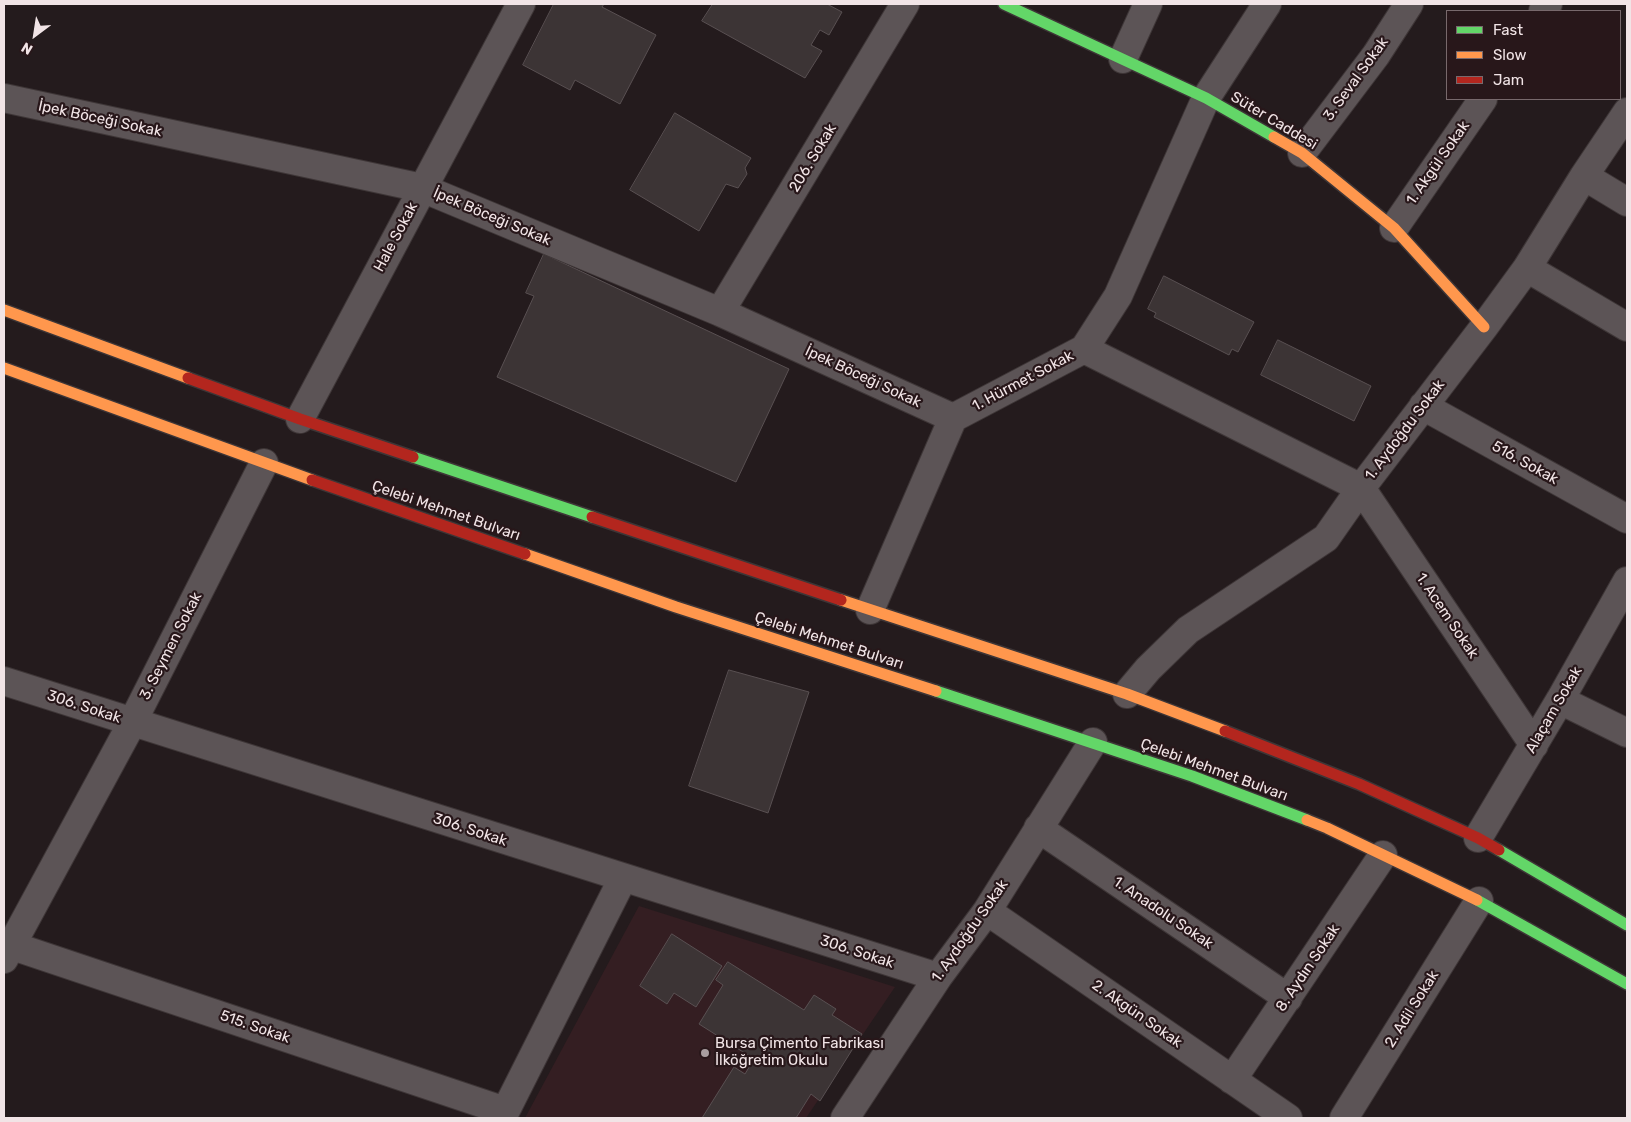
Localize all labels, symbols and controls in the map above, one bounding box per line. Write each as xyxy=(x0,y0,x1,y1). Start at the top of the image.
north arrow xyxy=(10,10,60,60)
legend xyxy=(1446,10,1621,100)
text: Fast xyxy=(1493,21,1523,39)
street label: 3. Seval Sokak xyxy=(1320,34,1392,124)
text: N xyxy=(18,38,36,58)
text: Slow xyxy=(1493,46,1526,64)
text: Jam xyxy=(1493,71,1524,89)
street label: Süter Caddesi xyxy=(1227,88,1321,154)
street label: İpek Böceği Sokak xyxy=(37,97,163,141)
street label: 1. Akgül Sokak xyxy=(1402,118,1474,208)
street label: 206. Sokak xyxy=(786,121,840,195)
street label: İpek Böceği Sokak xyxy=(431,184,553,250)
street label: Hale Sokak xyxy=(370,199,422,275)
street label: İpek Böceği Sokak xyxy=(802,342,924,412)
street label: 1. Hürmet Sokak xyxy=(969,347,1077,415)
street label: 1. Aydoğdu Sokak xyxy=(1361,376,1449,484)
street label: 516. Sokak xyxy=(1489,437,1561,489)
street label: Çelebi Mehmet Bulvarı xyxy=(369,477,523,545)
street label: 1. Acem Sokak xyxy=(1412,570,1482,662)
street label: 3. Seymen Sokak xyxy=(136,589,206,703)
street label: Çelebi Mehmet Bulvarı xyxy=(752,608,906,674)
street label: Alaçam Sokak xyxy=(1522,663,1586,757)
street label: 306. Sokak xyxy=(45,687,123,727)
street label: Çelebi Mehmet Bulvarı xyxy=(1138,735,1290,805)
street label: 306. Sokak xyxy=(431,810,509,850)
street label: 1. Anadolu Sokak xyxy=(1110,873,1216,953)
street label: 1. Aydoğdu Sokak xyxy=(928,876,1012,986)
street label: 8. Aydın Sokak xyxy=(1272,921,1344,1015)
street label: 306. Sokak xyxy=(818,932,896,972)
street label: 2. Adil Sokak xyxy=(1381,967,1443,1051)
street label: 2. Akgün Sokak xyxy=(1088,976,1186,1052)
street label: 515. Sokak xyxy=(218,1007,292,1047)
place label: Bursa Çimento Fabrikası İlköğretim Okulu xyxy=(715,1035,884,1070)
marker: Bursa Çimento Fabrikası İlköğretim Okulu xyxy=(699,1047,711,1059)

